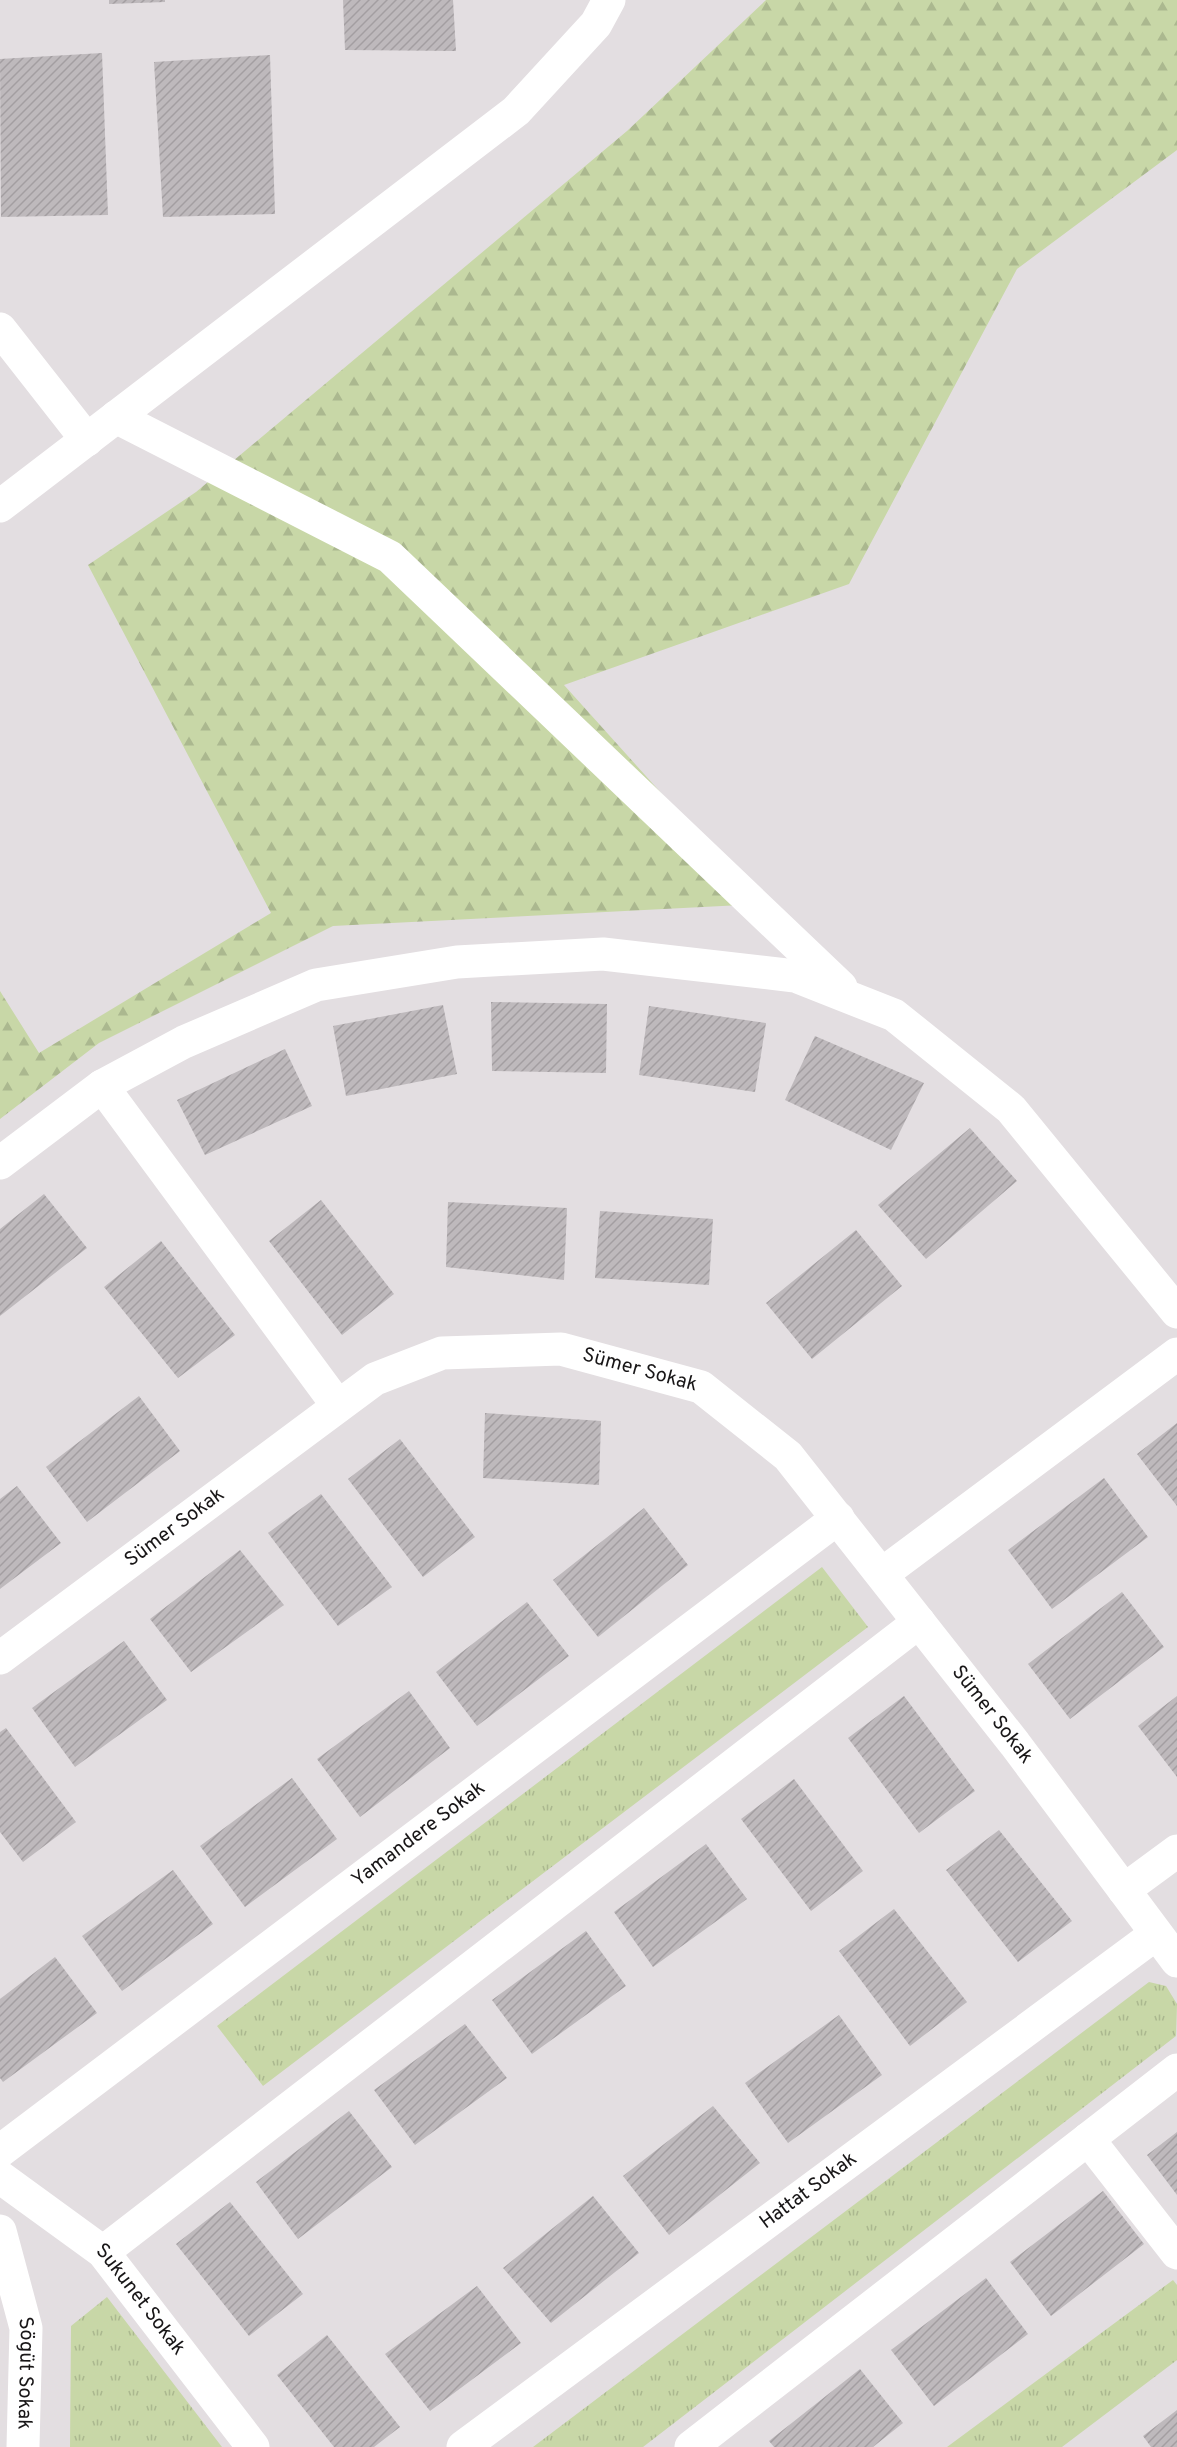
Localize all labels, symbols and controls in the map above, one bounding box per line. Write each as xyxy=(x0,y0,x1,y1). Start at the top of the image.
street label: Sümer Sokak xyxy=(579,1342,700,1398)
street label: Sümer Sokak xyxy=(120,1482,230,1574)
street label: Sümer Sokak xyxy=(945,1660,1038,1769)
street label: Yamandere Sokak xyxy=(347,1776,491,1893)
street label: Hattat Sokak xyxy=(755,2147,863,2236)
street label: Sukunet Sokak xyxy=(90,2238,191,2361)
street label: Sögüt Sokak xyxy=(10,2314,39,2430)

